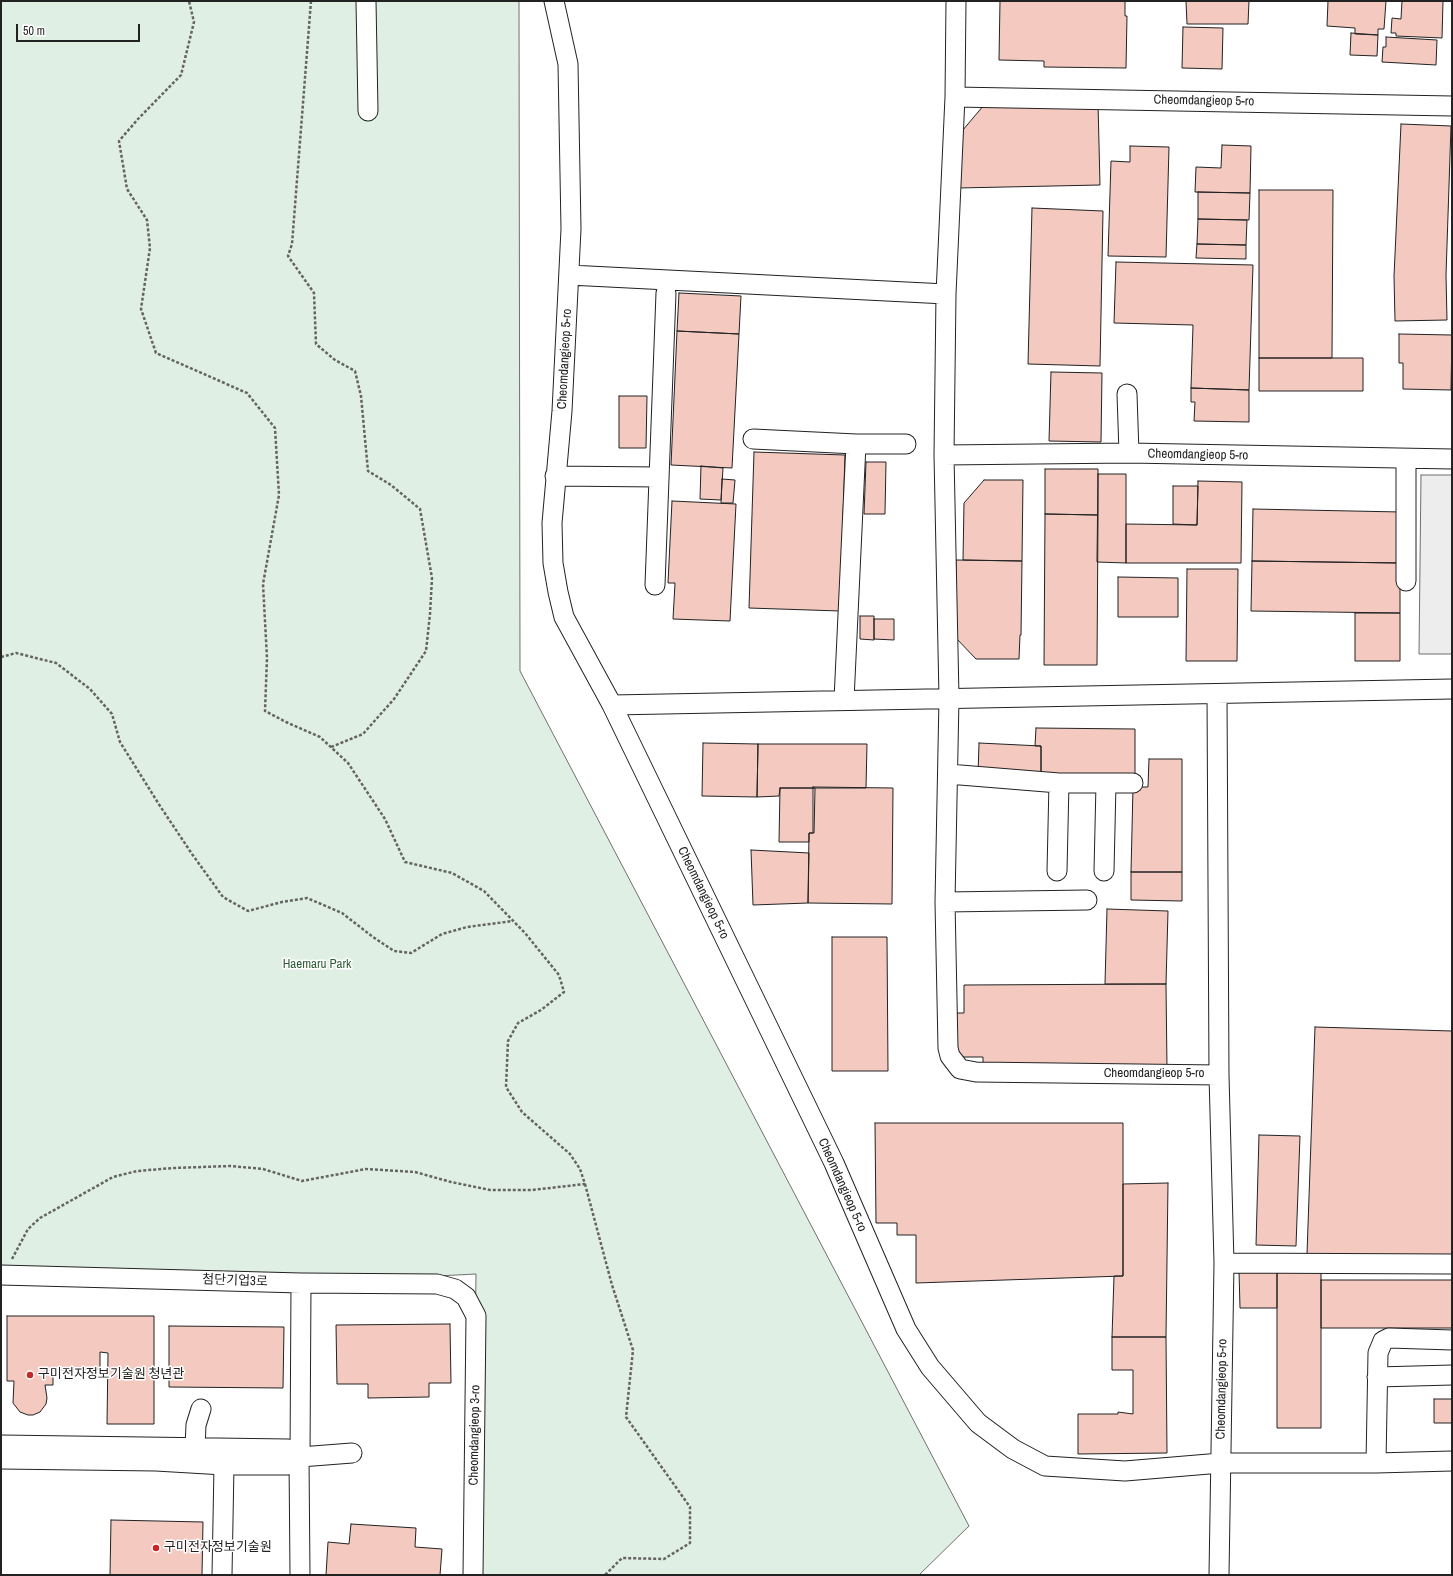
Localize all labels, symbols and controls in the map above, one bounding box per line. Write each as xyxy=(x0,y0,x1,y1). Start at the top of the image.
scale bar xyxy=(18,16,142,42)
text: 50 m xyxy=(23,23,45,39)
street label: Cheomdangieop 5-ro xyxy=(1154,92,1254,110)
street label: Cheomdangieop 5-ro xyxy=(555,308,575,410)
street label: Cheomdangieop 5-ro xyxy=(1148,446,1248,464)
street label: Cheomdangieop 5-ro xyxy=(674,844,732,942)
park label: Haemaru Park xyxy=(283,957,351,973)
street label: Cheomdangieop 5-ro xyxy=(1104,1066,1204,1082)
street label: Cheomdangieop 5-ro xyxy=(814,1136,870,1234)
street label: 첨단기업3로 xyxy=(202,1272,268,1290)
street label: Cheomdangieop 5-ro xyxy=(1213,1339,1231,1439)
place label: 구미전자정보기술원 청년관 xyxy=(38,1367,184,1383)
marker: 구미전자정보기술원 청년관 xyxy=(25,1370,35,1380)
street label: Cheomdangieop 3-ro xyxy=(466,1385,484,1485)
place label: 구미전자정보기술원 xyxy=(164,1540,272,1556)
marker: 구미전자정보기술원 xyxy=(151,1543,161,1553)

